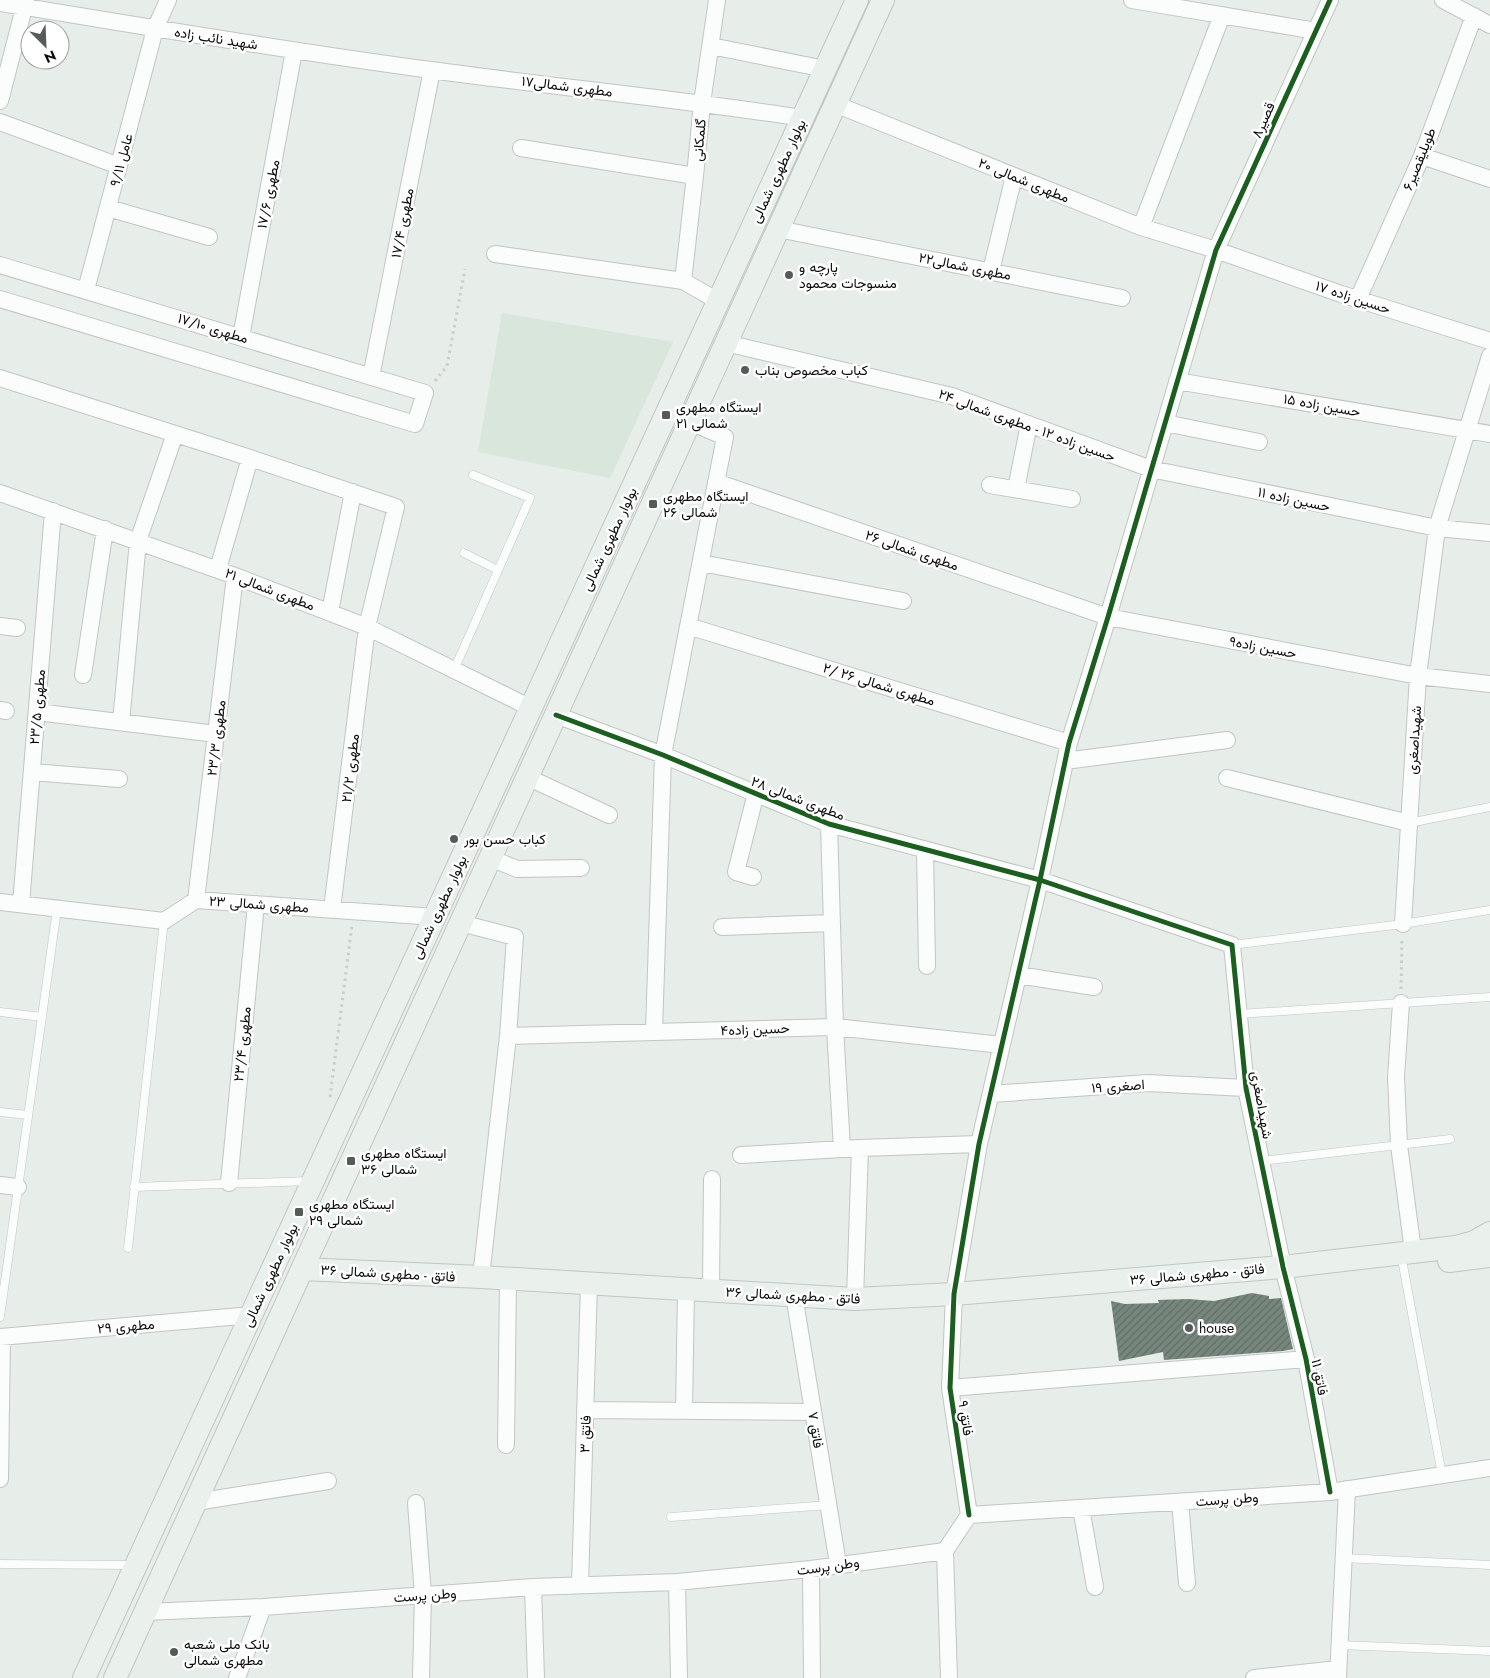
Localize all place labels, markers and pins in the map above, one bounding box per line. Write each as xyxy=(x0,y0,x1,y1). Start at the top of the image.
place label: پارچه و منسوجات محمود xyxy=(799,257,897,293)
marker: پارچه و منسوجات محمود xyxy=(783,269,795,281)
place label: كباب مخصوص بناب xyxy=(755,360,868,380)
marker: كباب مخصوص بناب xyxy=(739,364,751,376)
place label: ایستگاه مطهری شمالی ۲۱ xyxy=(676,397,762,433)
marker: ایستگاه مطهری شمالی ۲۱ xyxy=(660,409,672,421)
place label: ایستگاه مطهری شمالی ۲۶ xyxy=(663,486,749,522)
marker: ایستگاه مطهری شمالی ۲۶ xyxy=(647,498,659,510)
place label: كباب حسن بور xyxy=(463,829,546,849)
marker: كباب حسن بور xyxy=(448,833,460,845)
place label: ایستگاه مطهری شمالی ۳۶ xyxy=(361,1143,447,1179)
marker: ایستگاه مطهری شمالی ۳۶ xyxy=(345,1155,357,1167)
place label: ایستگاه مطهری شمالی ۲۹ xyxy=(309,1194,395,1230)
marker: ایستگاه مطهری شمالی ۲۹ xyxy=(293,1206,305,1218)
place label: house xyxy=(1199,1318,1234,1338)
marker: house xyxy=(1183,1322,1195,1334)
place label: بانک ملی شعبه مطهری شمالی xyxy=(184,1634,270,1670)
marker: بانک ملی شعبه مطهری شمالی xyxy=(168,1646,180,1658)

